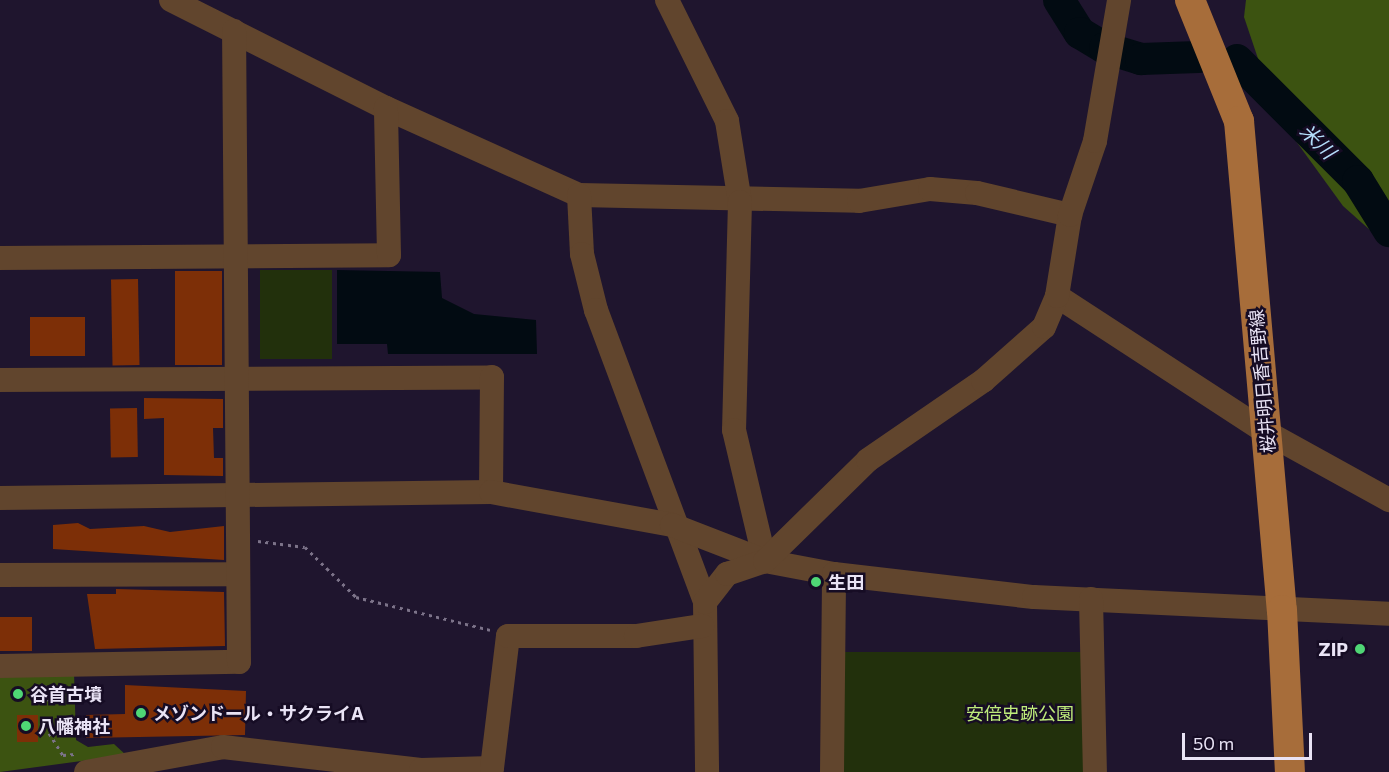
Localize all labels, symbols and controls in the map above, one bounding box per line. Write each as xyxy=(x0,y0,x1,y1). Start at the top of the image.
water label: 米川 xyxy=(1295,118,1341,164)
street label: 桜井明日香吉野線 xyxy=(1245,308,1279,454)
place label: 生田 xyxy=(828,571,864,593)
marker: 生田 xyxy=(809,575,823,589)
place label: ZIP xyxy=(1318,638,1348,660)
marker: ZIP xyxy=(1353,642,1367,656)
place label: 谷首古墳 xyxy=(30,683,102,705)
marker: 谷首古墳 xyxy=(11,687,25,701)
place label: メゾンドール・サクライA xyxy=(153,702,364,724)
park label: 安倍史跡公園 xyxy=(966,702,1074,724)
marker: メゾンドール・サクライA xyxy=(134,706,148,720)
place label: 八幡神社 xyxy=(38,715,110,737)
marker: 八幡神社 xyxy=(19,719,33,733)
scale bar xyxy=(1185,721,1316,759)
text: 50 m xyxy=(1193,732,1234,754)

